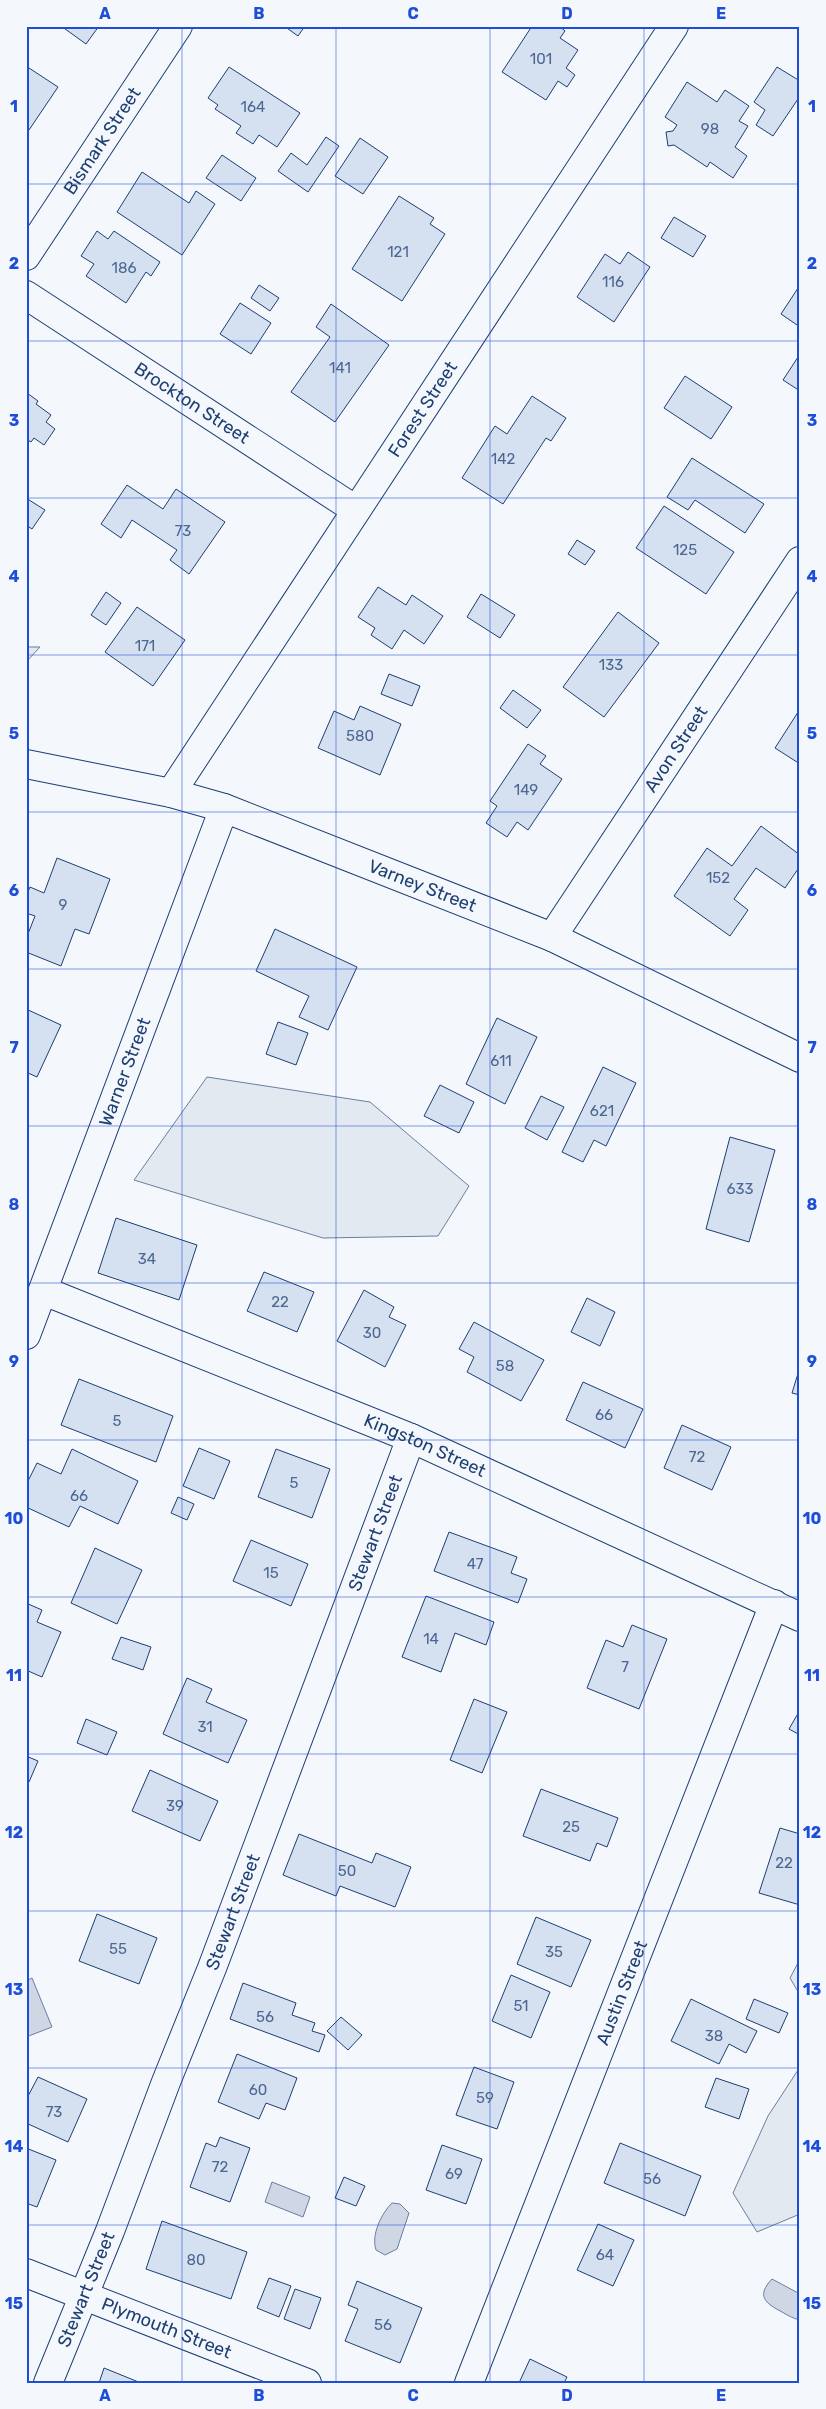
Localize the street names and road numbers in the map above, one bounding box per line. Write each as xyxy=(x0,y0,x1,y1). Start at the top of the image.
street label: Bismark Street xyxy=(59,83,145,199)
street label: Forest Street xyxy=(383,357,462,461)
street label: Brockton Street xyxy=(130,358,254,449)
street label: Avon Street xyxy=(639,702,712,797)
street label: Varney Street xyxy=(365,855,479,917)
street label: Warner Street xyxy=(94,1014,155,1130)
street label: Kingston Street xyxy=(361,1409,489,1482)
street label: Stewart Street xyxy=(344,1472,407,1594)
street label: Stewart Street xyxy=(201,1851,265,1973)
street label: Austin Street xyxy=(591,1937,652,2048)
street label: Stewart Street xyxy=(53,2229,119,2350)
street label: Plymouth Street xyxy=(99,2293,235,2363)

